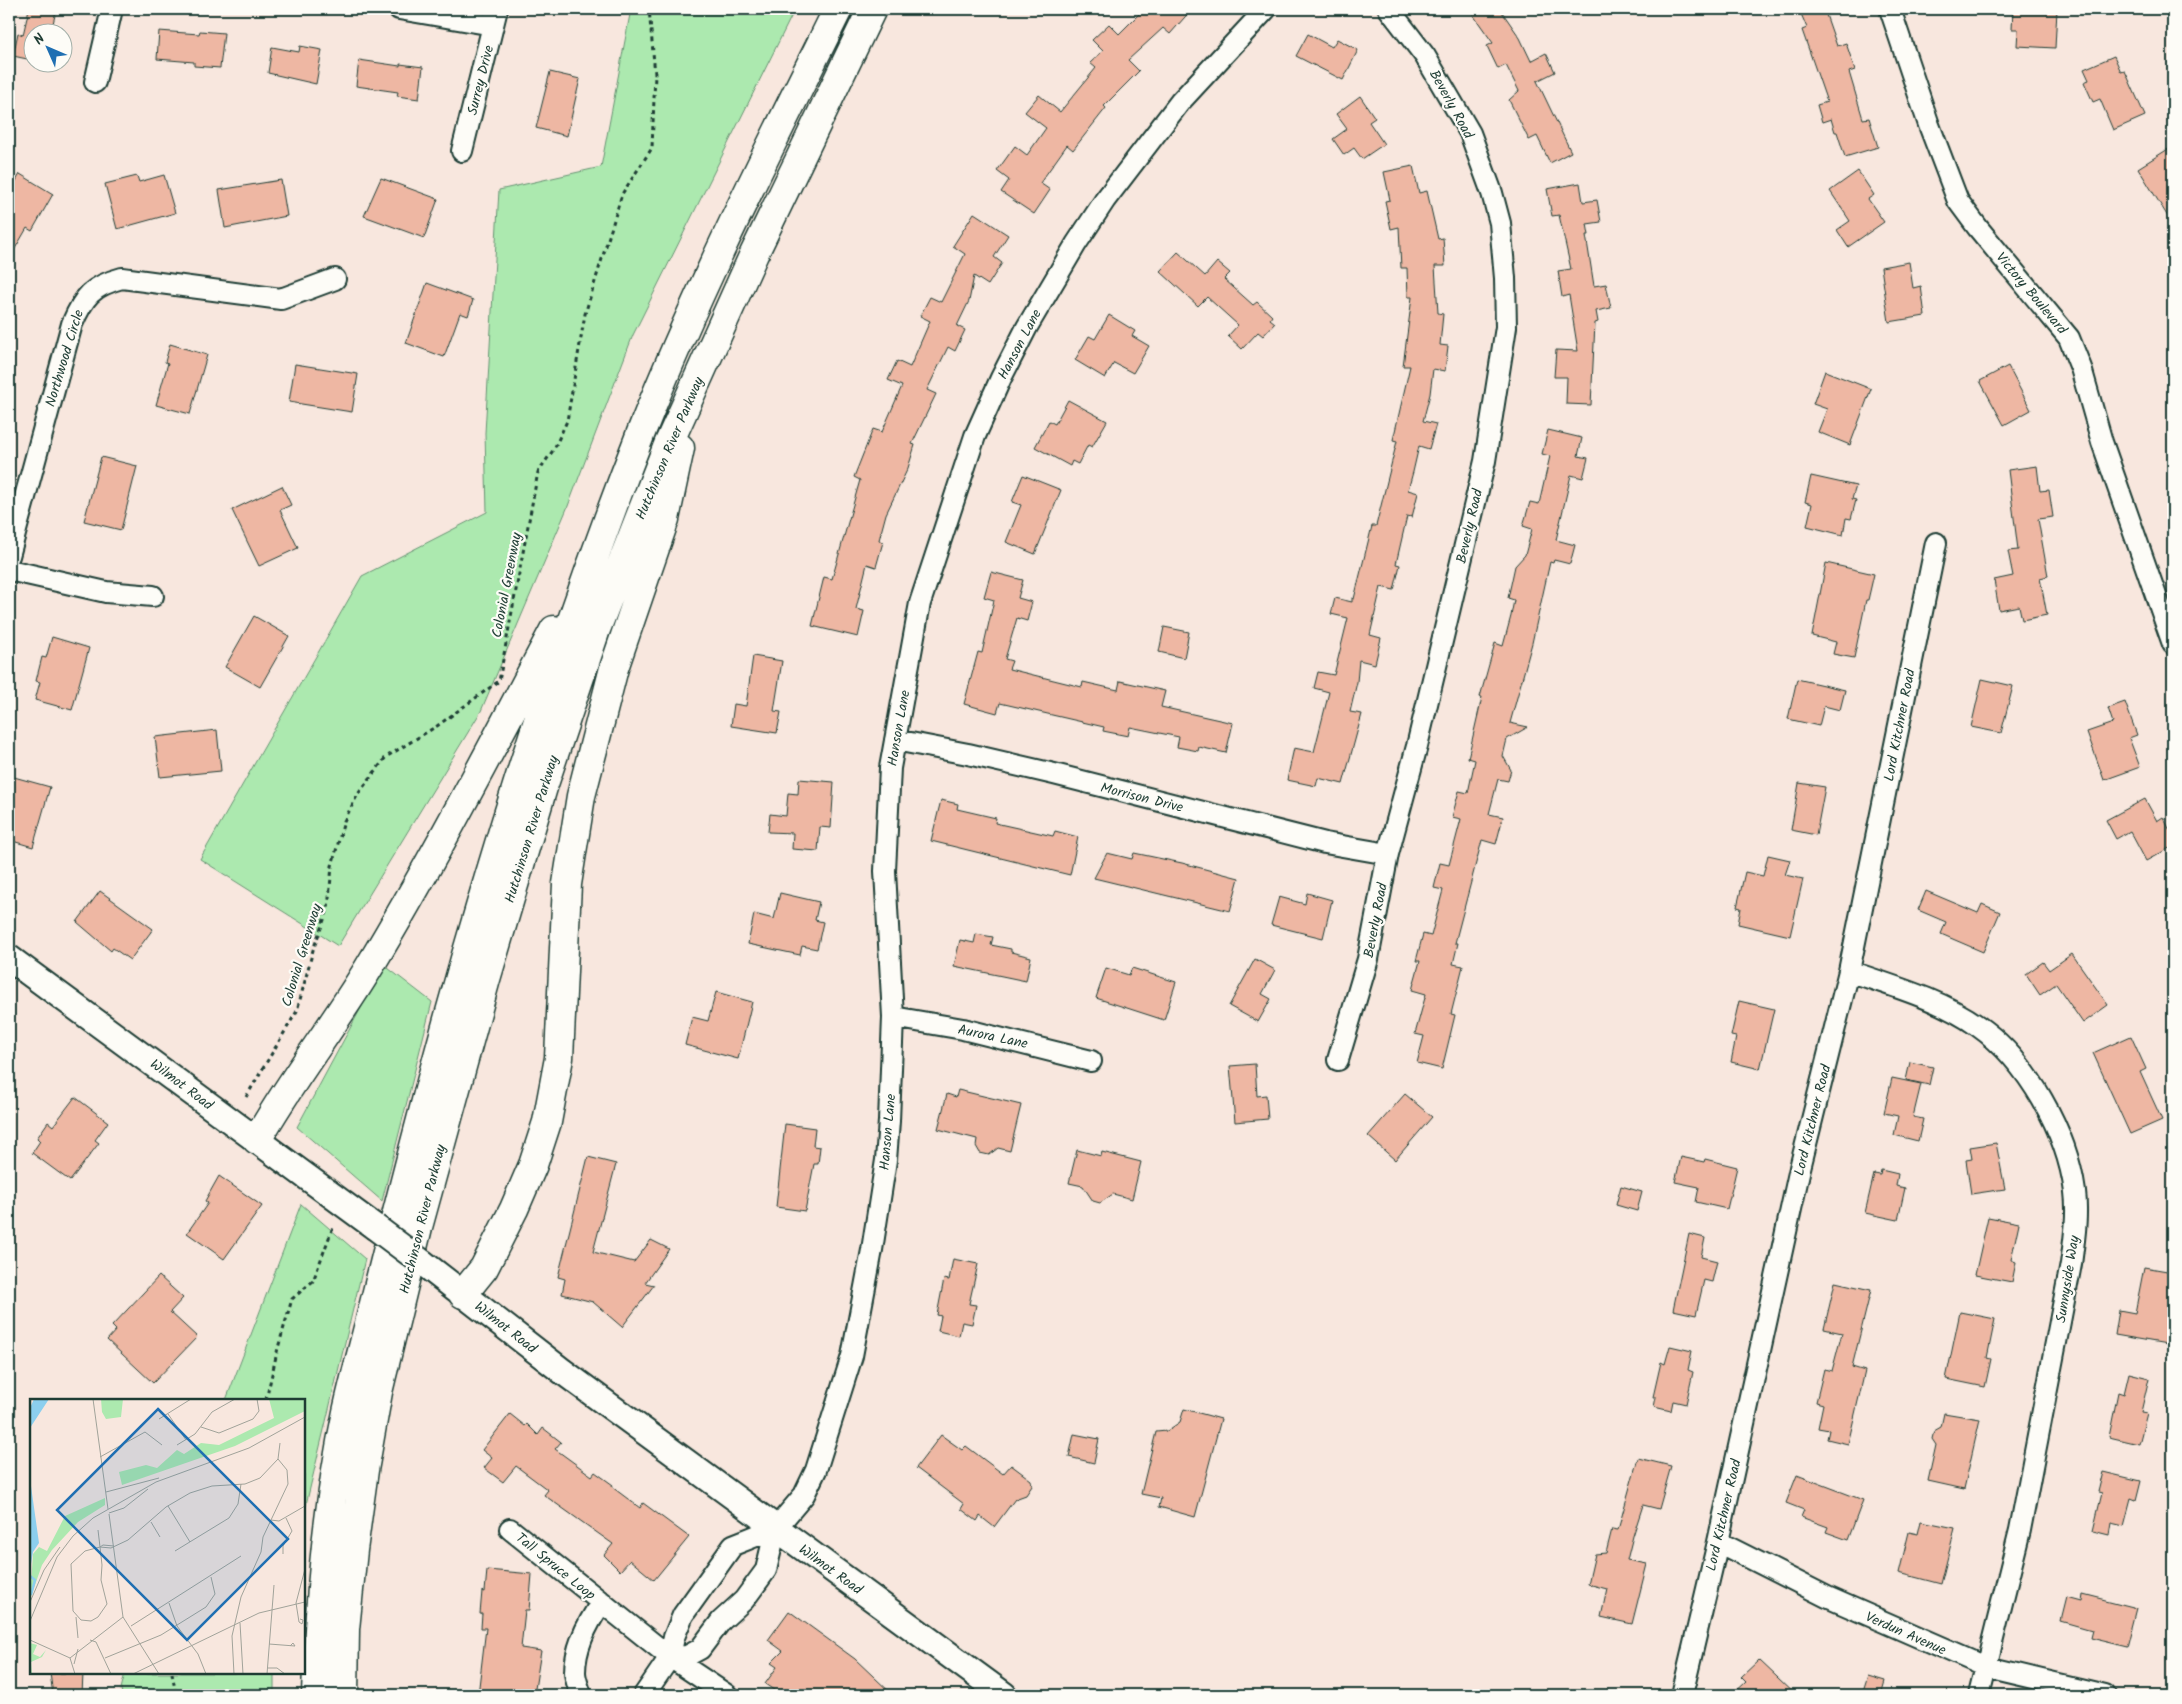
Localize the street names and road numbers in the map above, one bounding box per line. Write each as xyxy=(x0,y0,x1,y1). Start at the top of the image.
street label: Surrey Drive xyxy=(462,42,500,117)
street label: Beverly Road xyxy=(1423,66,1480,144)
street label: Victory Boulevard xyxy=(1990,248,2073,340)
street label: Hanson Lane xyxy=(992,305,1048,384)
street label: Northwood Circle xyxy=(40,306,90,410)
street label: Hutchinson River Parkway xyxy=(630,373,710,523)
street label: Beverly Road xyxy=(1451,486,1489,566)
street label: Colonial Greenway xyxy=(486,530,528,640)
street label: Lord Kitchner Road xyxy=(1878,666,1922,783)
street label: Hanson Lane xyxy=(881,688,917,768)
street label: Hutchinson River Parkway xyxy=(499,752,565,906)
street label: Morrison Drive xyxy=(1098,777,1186,819)
street label: Beverly Road xyxy=(1358,880,1394,959)
street label: Colonial Greenway xyxy=(276,901,328,1010)
street label: Aurora Lane xyxy=(956,1019,1030,1055)
street label: Wilmot Road xyxy=(145,1054,218,1117)
street label: Lord Kitchner Road xyxy=(1788,1061,1838,1178)
street label: Hanson Lane xyxy=(874,1092,902,1171)
street label: Hutchinson River Parkway xyxy=(394,1142,452,1296)
street label: Sunnyside Way xyxy=(2050,1234,2086,1324)
street label: Wilmot Road xyxy=(469,1296,542,1360)
street label: Lord Kitchner Road xyxy=(1700,1456,1748,1573)
street label: Tall Spruce Loop xyxy=(511,1528,600,1606)
street label: Wilmot Road xyxy=(794,1539,868,1601)
street label: Verdun Avenue xyxy=(1862,1606,1950,1662)

